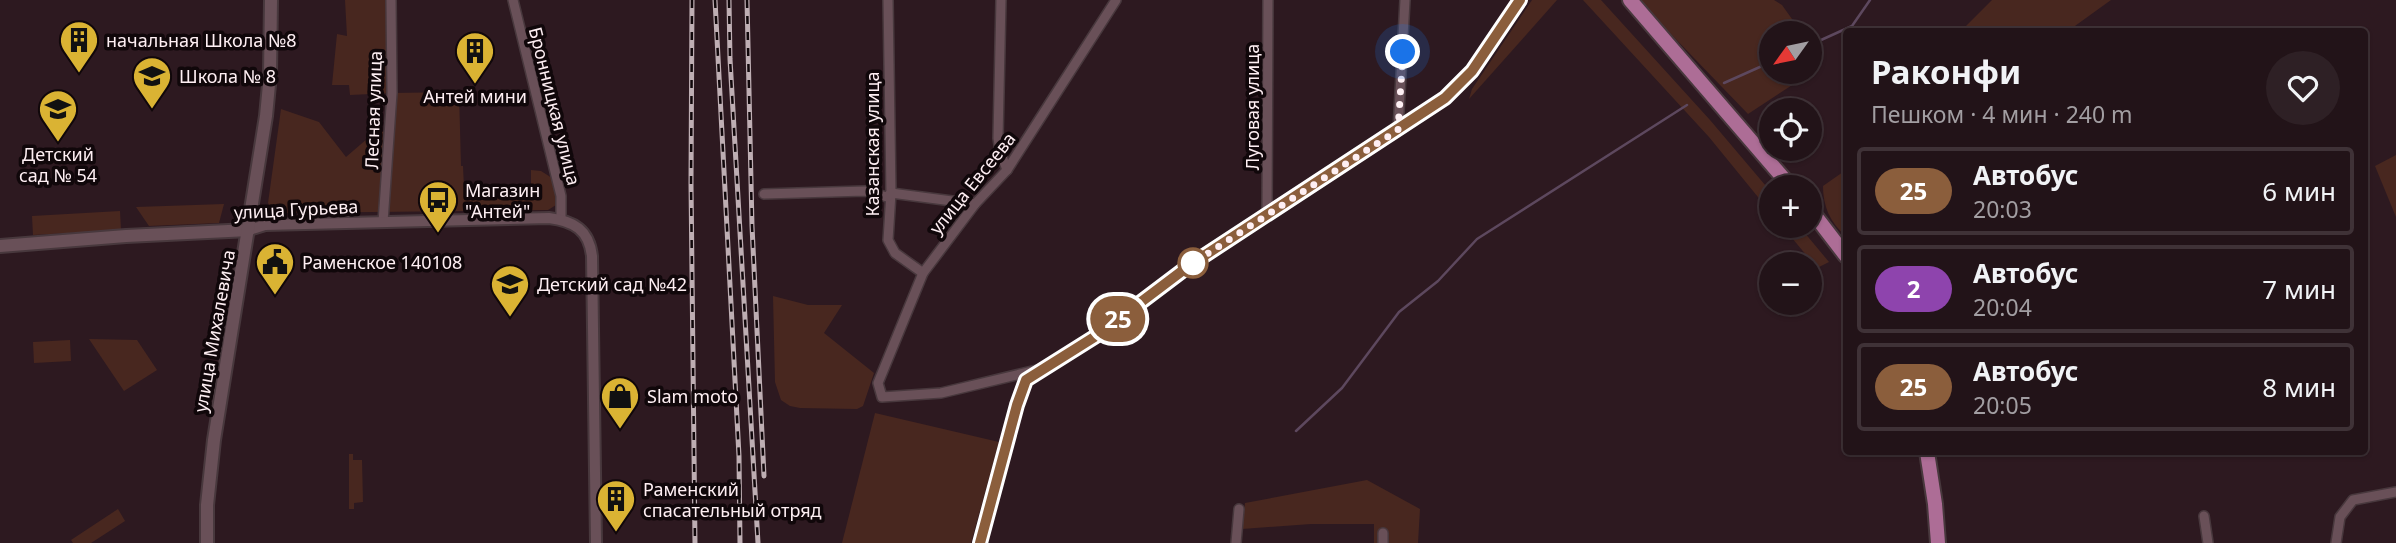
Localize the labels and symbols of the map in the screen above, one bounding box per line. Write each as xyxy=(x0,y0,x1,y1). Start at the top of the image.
building icon: начальная Школа №8 xyxy=(58,19,100,74)
north arrow xyxy=(1759,21,1822,84)
street label: Бронницкая улица xyxy=(524,24,586,188)
place label: начальная Школа №8 xyxy=(106,28,297,52)
building icon: Антей мини xyxy=(454,30,496,85)
your location xyxy=(1385,34,1420,69)
street label: Луговая улица xyxy=(1240,44,1264,170)
street label: Лесная улица xyxy=(359,50,387,170)
school or university icon: Школа № 8 xyxy=(131,55,173,110)
place label: Школа № 8 xyxy=(179,64,276,88)
street label: Казанская улица xyxy=(860,71,884,217)
place label: Антей мини xyxy=(423,84,527,108)
school or university icon: Детский сад № 54 xyxy=(37,88,79,143)
street label: улица Евсеева xyxy=(923,127,1021,239)
place label: Детский сад № 54 xyxy=(19,142,97,187)
place label: Магазин "Антей" xyxy=(465,178,540,223)
bus stop icon: Магазин "Антей" xyxy=(417,179,459,234)
street label: улица Гурьева xyxy=(233,194,359,224)
public building icon: Раменское 140108 xyxy=(254,241,296,296)
street label: улица Михалевича xyxy=(188,248,240,414)
unlabelled marker xyxy=(1178,248,1208,278)
place label: Раменское 140108 xyxy=(302,250,462,274)
school or university icon: Детский сад №42 xyxy=(489,263,531,318)
place label: Детский сад №42 xyxy=(537,272,687,296)
line badge: 25 xyxy=(1086,296,1150,342)
shop icon: Slam moto xyxy=(599,375,641,430)
place label: Slam moto xyxy=(647,384,738,408)
place label: Раменский спасательный отряд xyxy=(643,477,822,522)
building icon: Раменский спасательный отряд xyxy=(595,478,637,533)

